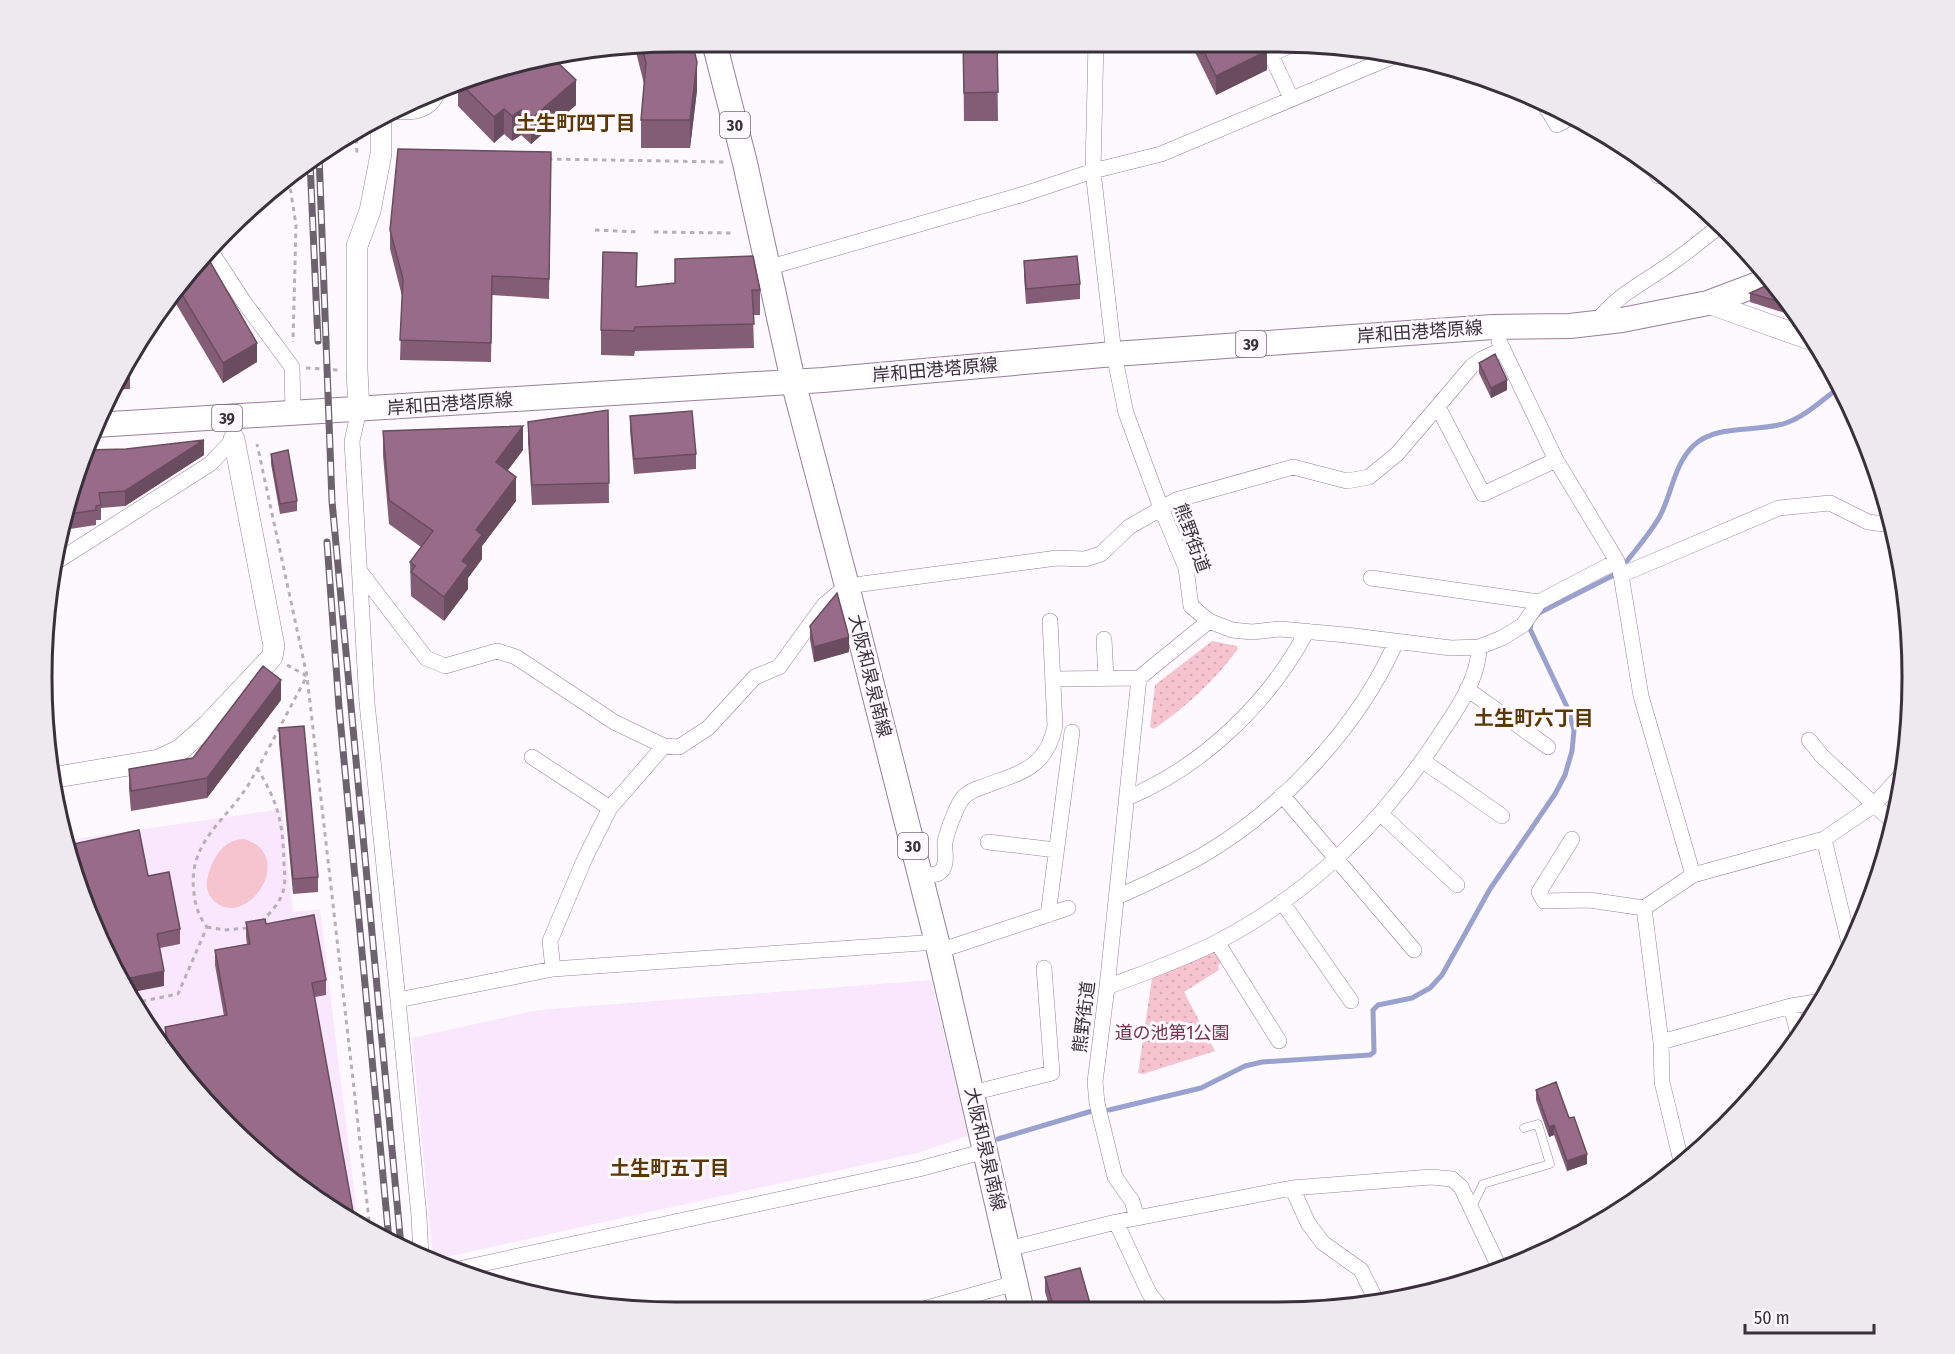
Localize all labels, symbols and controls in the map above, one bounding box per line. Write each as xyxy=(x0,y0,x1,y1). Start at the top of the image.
district label: 土生町四丁目 xyxy=(516,111,636,135)
road number: 30 xyxy=(720,112,750,138)
street label: 岸和田港塔原線 xyxy=(1356,317,1484,347)
road number: 39 xyxy=(1236,331,1266,357)
street label: 岸和田港塔原線 xyxy=(871,354,999,386)
street label: 岸和田港塔原線 xyxy=(386,389,514,419)
road number: 39 xyxy=(212,405,242,431)
street label: 熊野街道 xyxy=(1169,500,1215,576)
street label: 大阪和泉泉南線 xyxy=(844,612,896,740)
district label: 土生町六丁目 xyxy=(1474,706,1594,730)
road number: 30 xyxy=(898,833,928,859)
street label: 熊野街道 xyxy=(1069,980,1099,1054)
park label: 道の池第1公園 xyxy=(1114,1022,1230,1044)
street label: 大阪和泉泉南線 xyxy=(960,1085,1010,1213)
district label: 土生町五丁目 xyxy=(610,1156,730,1180)
scale bar xyxy=(1745,1297,1874,1335)
text: 50 m xyxy=(1754,1307,1790,1329)

